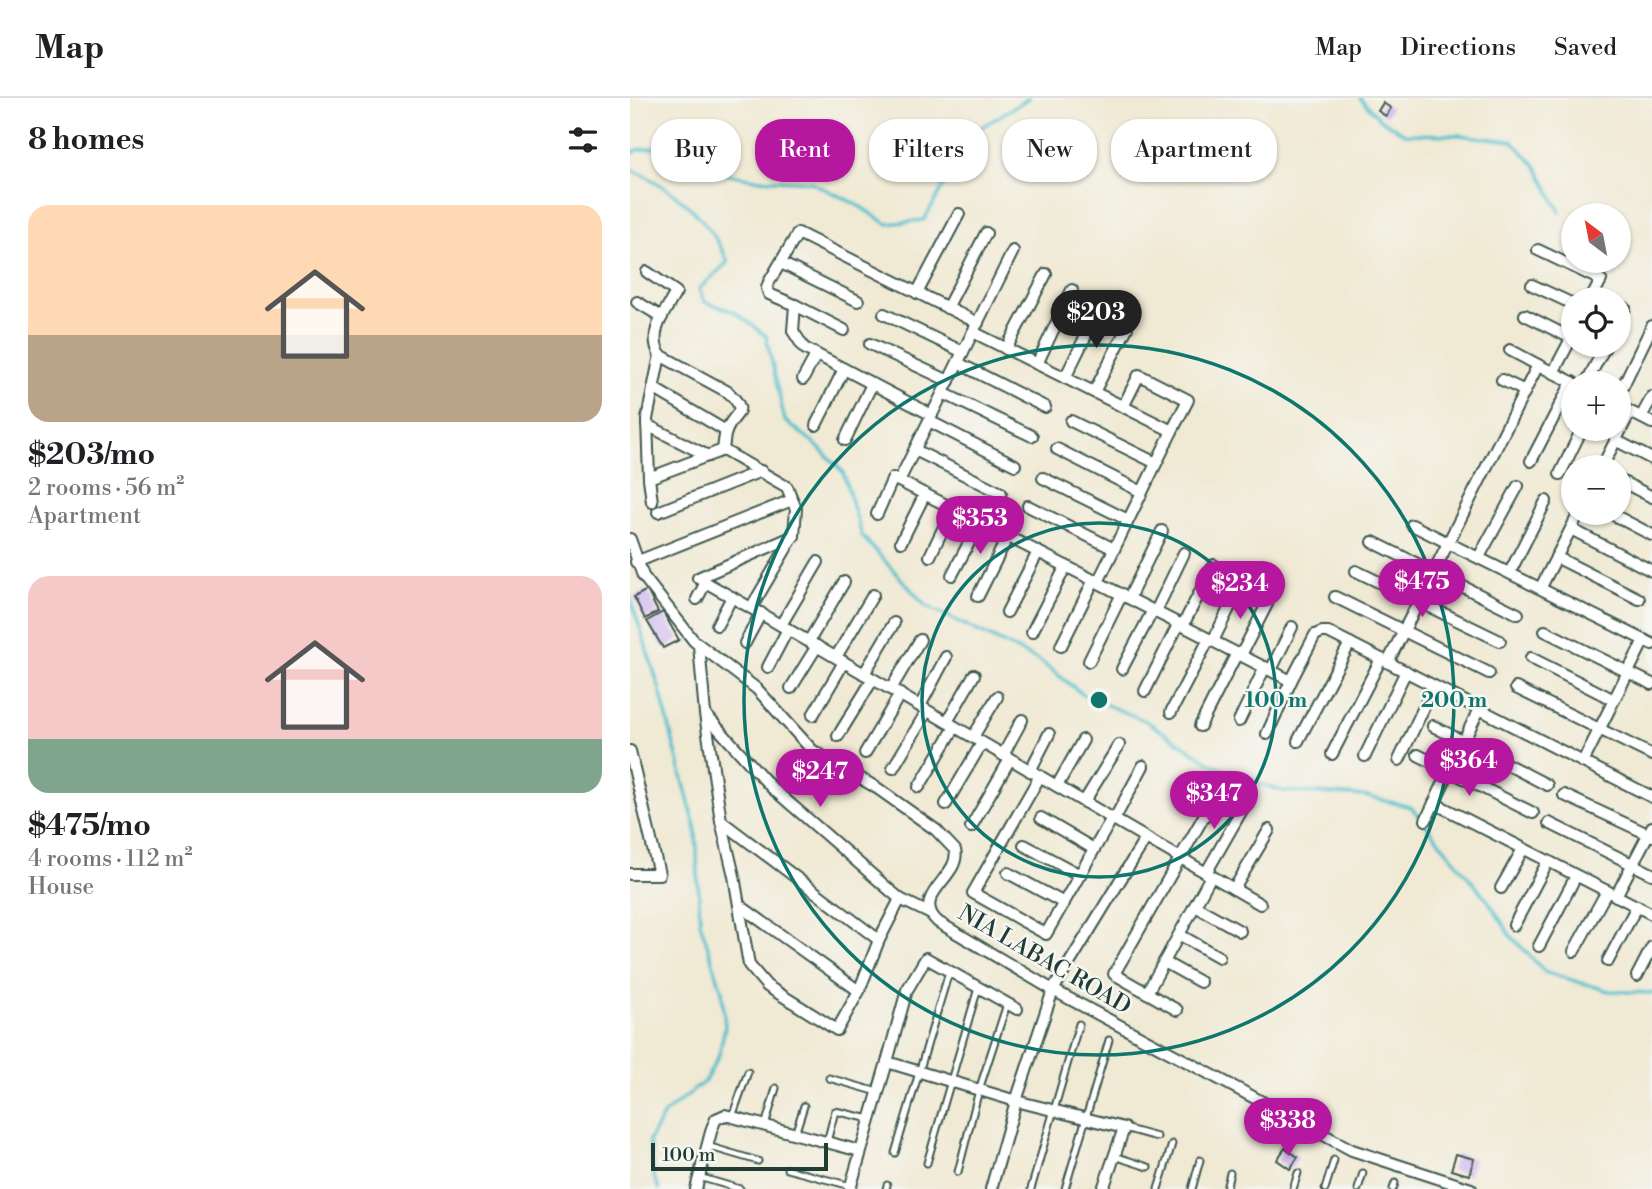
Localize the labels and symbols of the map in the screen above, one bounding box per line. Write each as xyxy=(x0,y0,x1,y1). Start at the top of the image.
north arrow xyxy=(1561,203,1631,273)
pin: $203 xyxy=(1055,290,1137,350)
pin: $353 xyxy=(939,496,1021,556)
pin: $475 xyxy=(1381,560,1463,619)
pin: $234 xyxy=(1199,561,1281,621)
centre of rings xyxy=(1087,688,1111,712)
text: 100 m xyxy=(1245,688,1307,714)
text: 200 m xyxy=(1421,688,1487,714)
pin: $364 xyxy=(1428,738,1510,798)
pin: $247 xyxy=(779,750,861,809)
pin: $347 xyxy=(1173,772,1255,831)
street label: NIA LABAC ROAD xyxy=(953,899,1136,1021)
pin: $338 xyxy=(1247,1098,1329,1158)
scale bar xyxy=(651,1140,828,1172)

